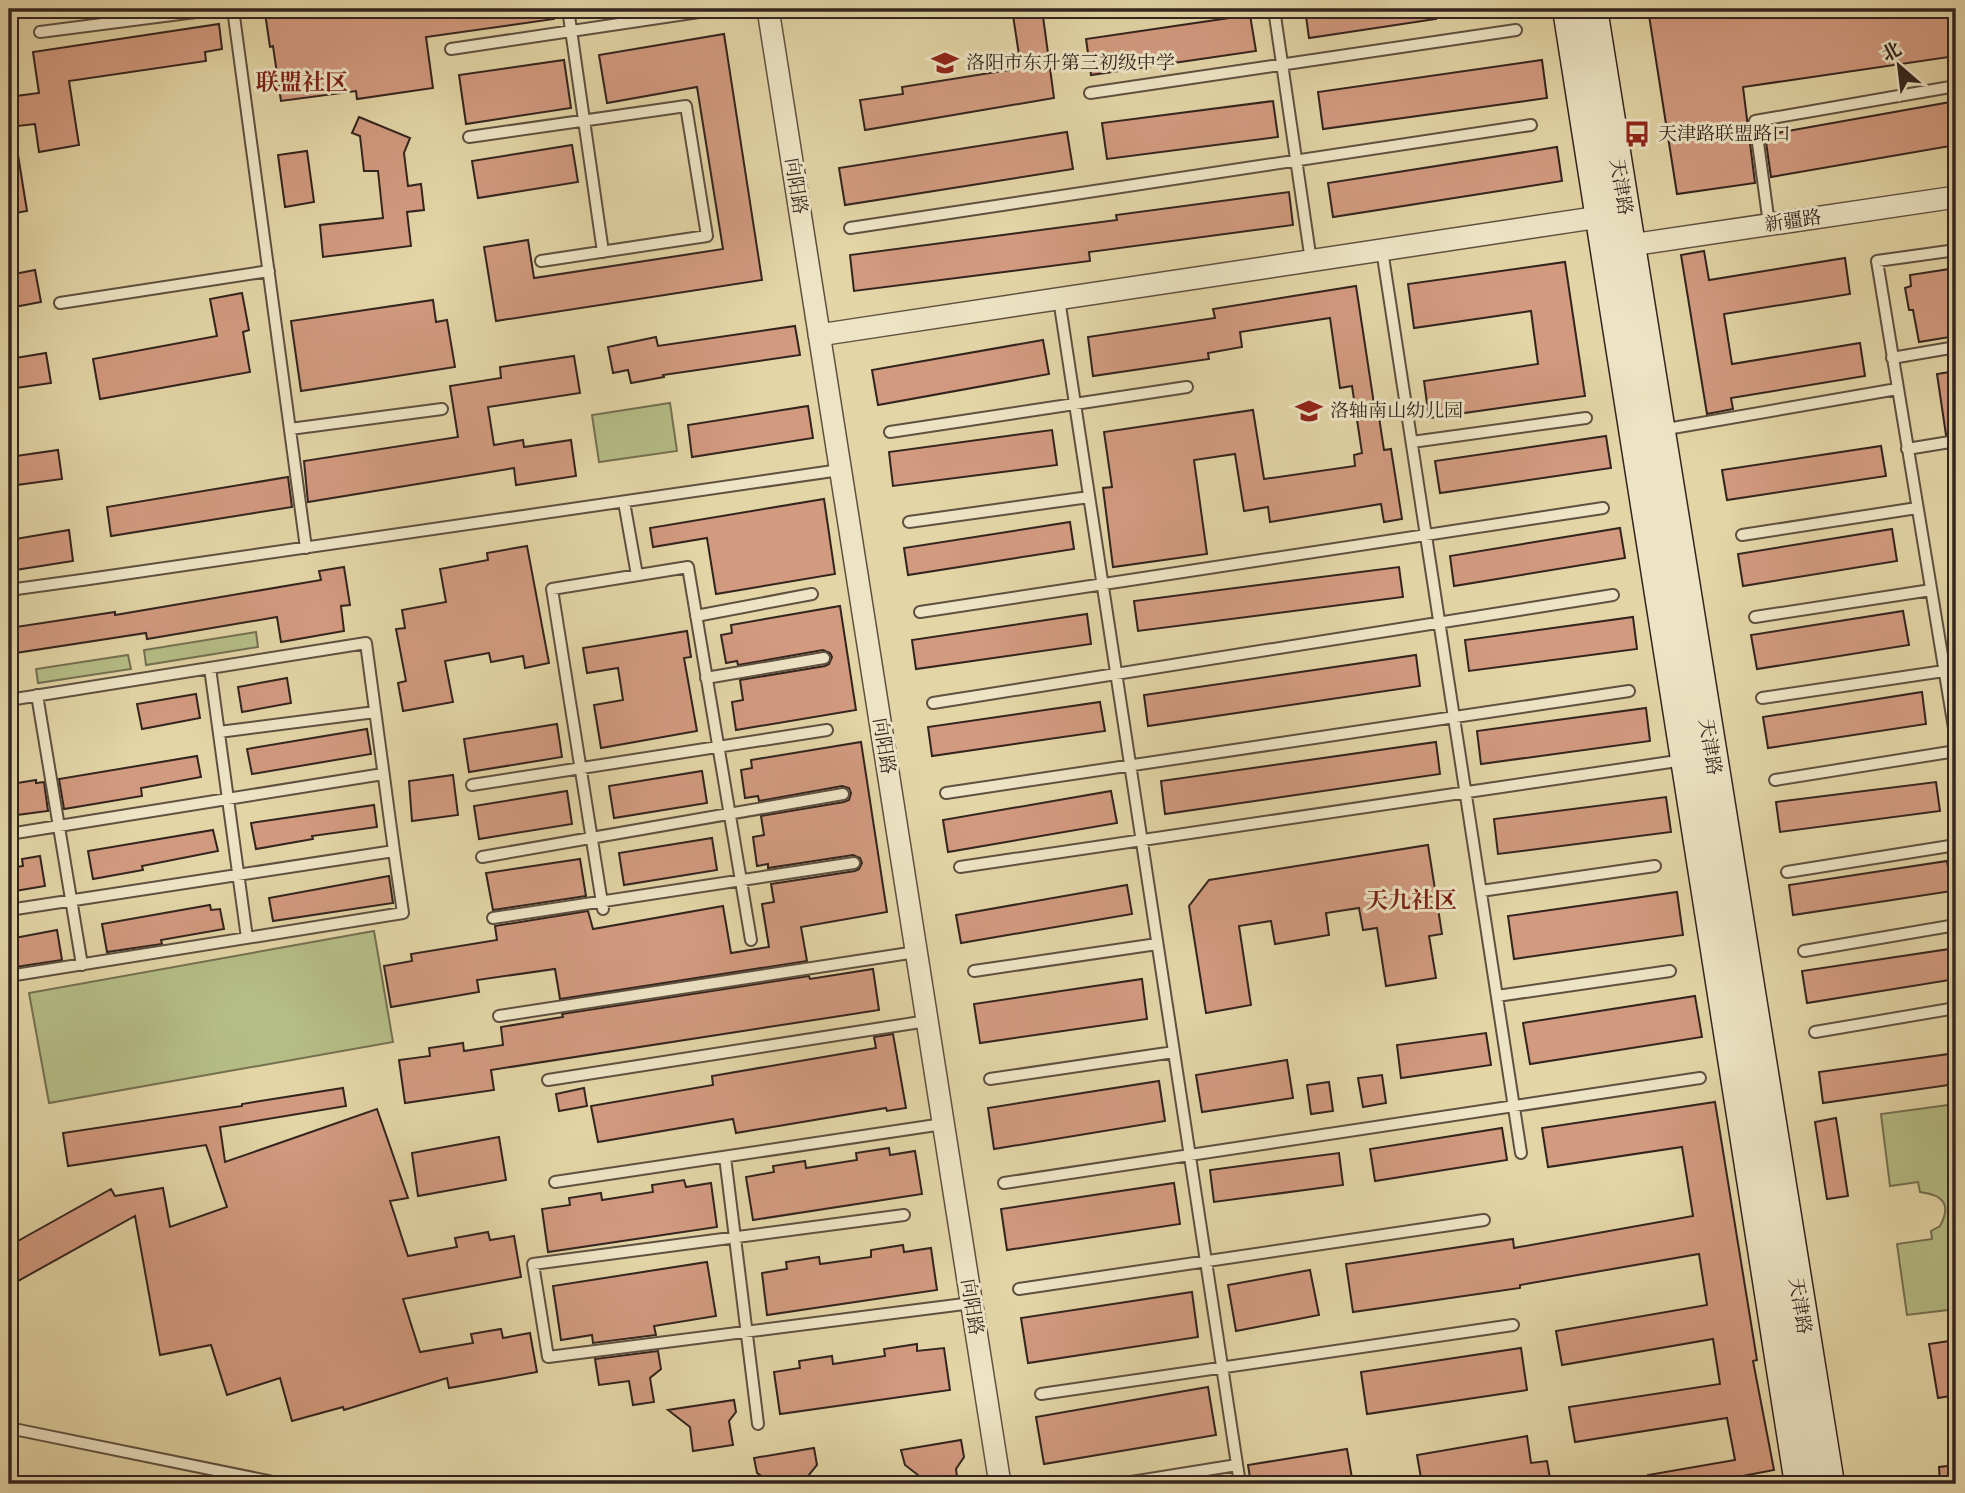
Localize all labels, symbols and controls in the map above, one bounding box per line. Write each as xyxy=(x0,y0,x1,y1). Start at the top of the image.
north arrow xyxy=(1864,32,1934,102)
text: 北 xyxy=(1877,36,1906,68)
school or university icon: 洛阳市东升第三初级中学 xyxy=(930,48,960,78)
place label: 洛阳市东升第三初级中学 xyxy=(966,50,1175,76)
district label: 联盟社区 xyxy=(256,67,348,98)
bus stop icon: 天津路联盟路口 xyxy=(1622,119,1652,149)
place label: 天津路联盟路口 xyxy=(1658,121,1791,147)
street label: 向阳路 xyxy=(779,156,813,216)
street label: 天津路 xyxy=(1604,157,1638,217)
street label: 新疆路 xyxy=(1763,204,1823,238)
school or university icon: 洛轴南山幼儿园 xyxy=(1294,396,1324,426)
place label: 洛轴南山幼儿园 xyxy=(1330,398,1463,424)
street label: 向阳路 xyxy=(867,716,901,776)
street label: 天津路 xyxy=(1693,717,1727,777)
district label: 天九社区 xyxy=(1365,885,1457,916)
street label: 天津路 xyxy=(1783,1276,1817,1336)
street label: 向阳路 xyxy=(955,1277,989,1337)

